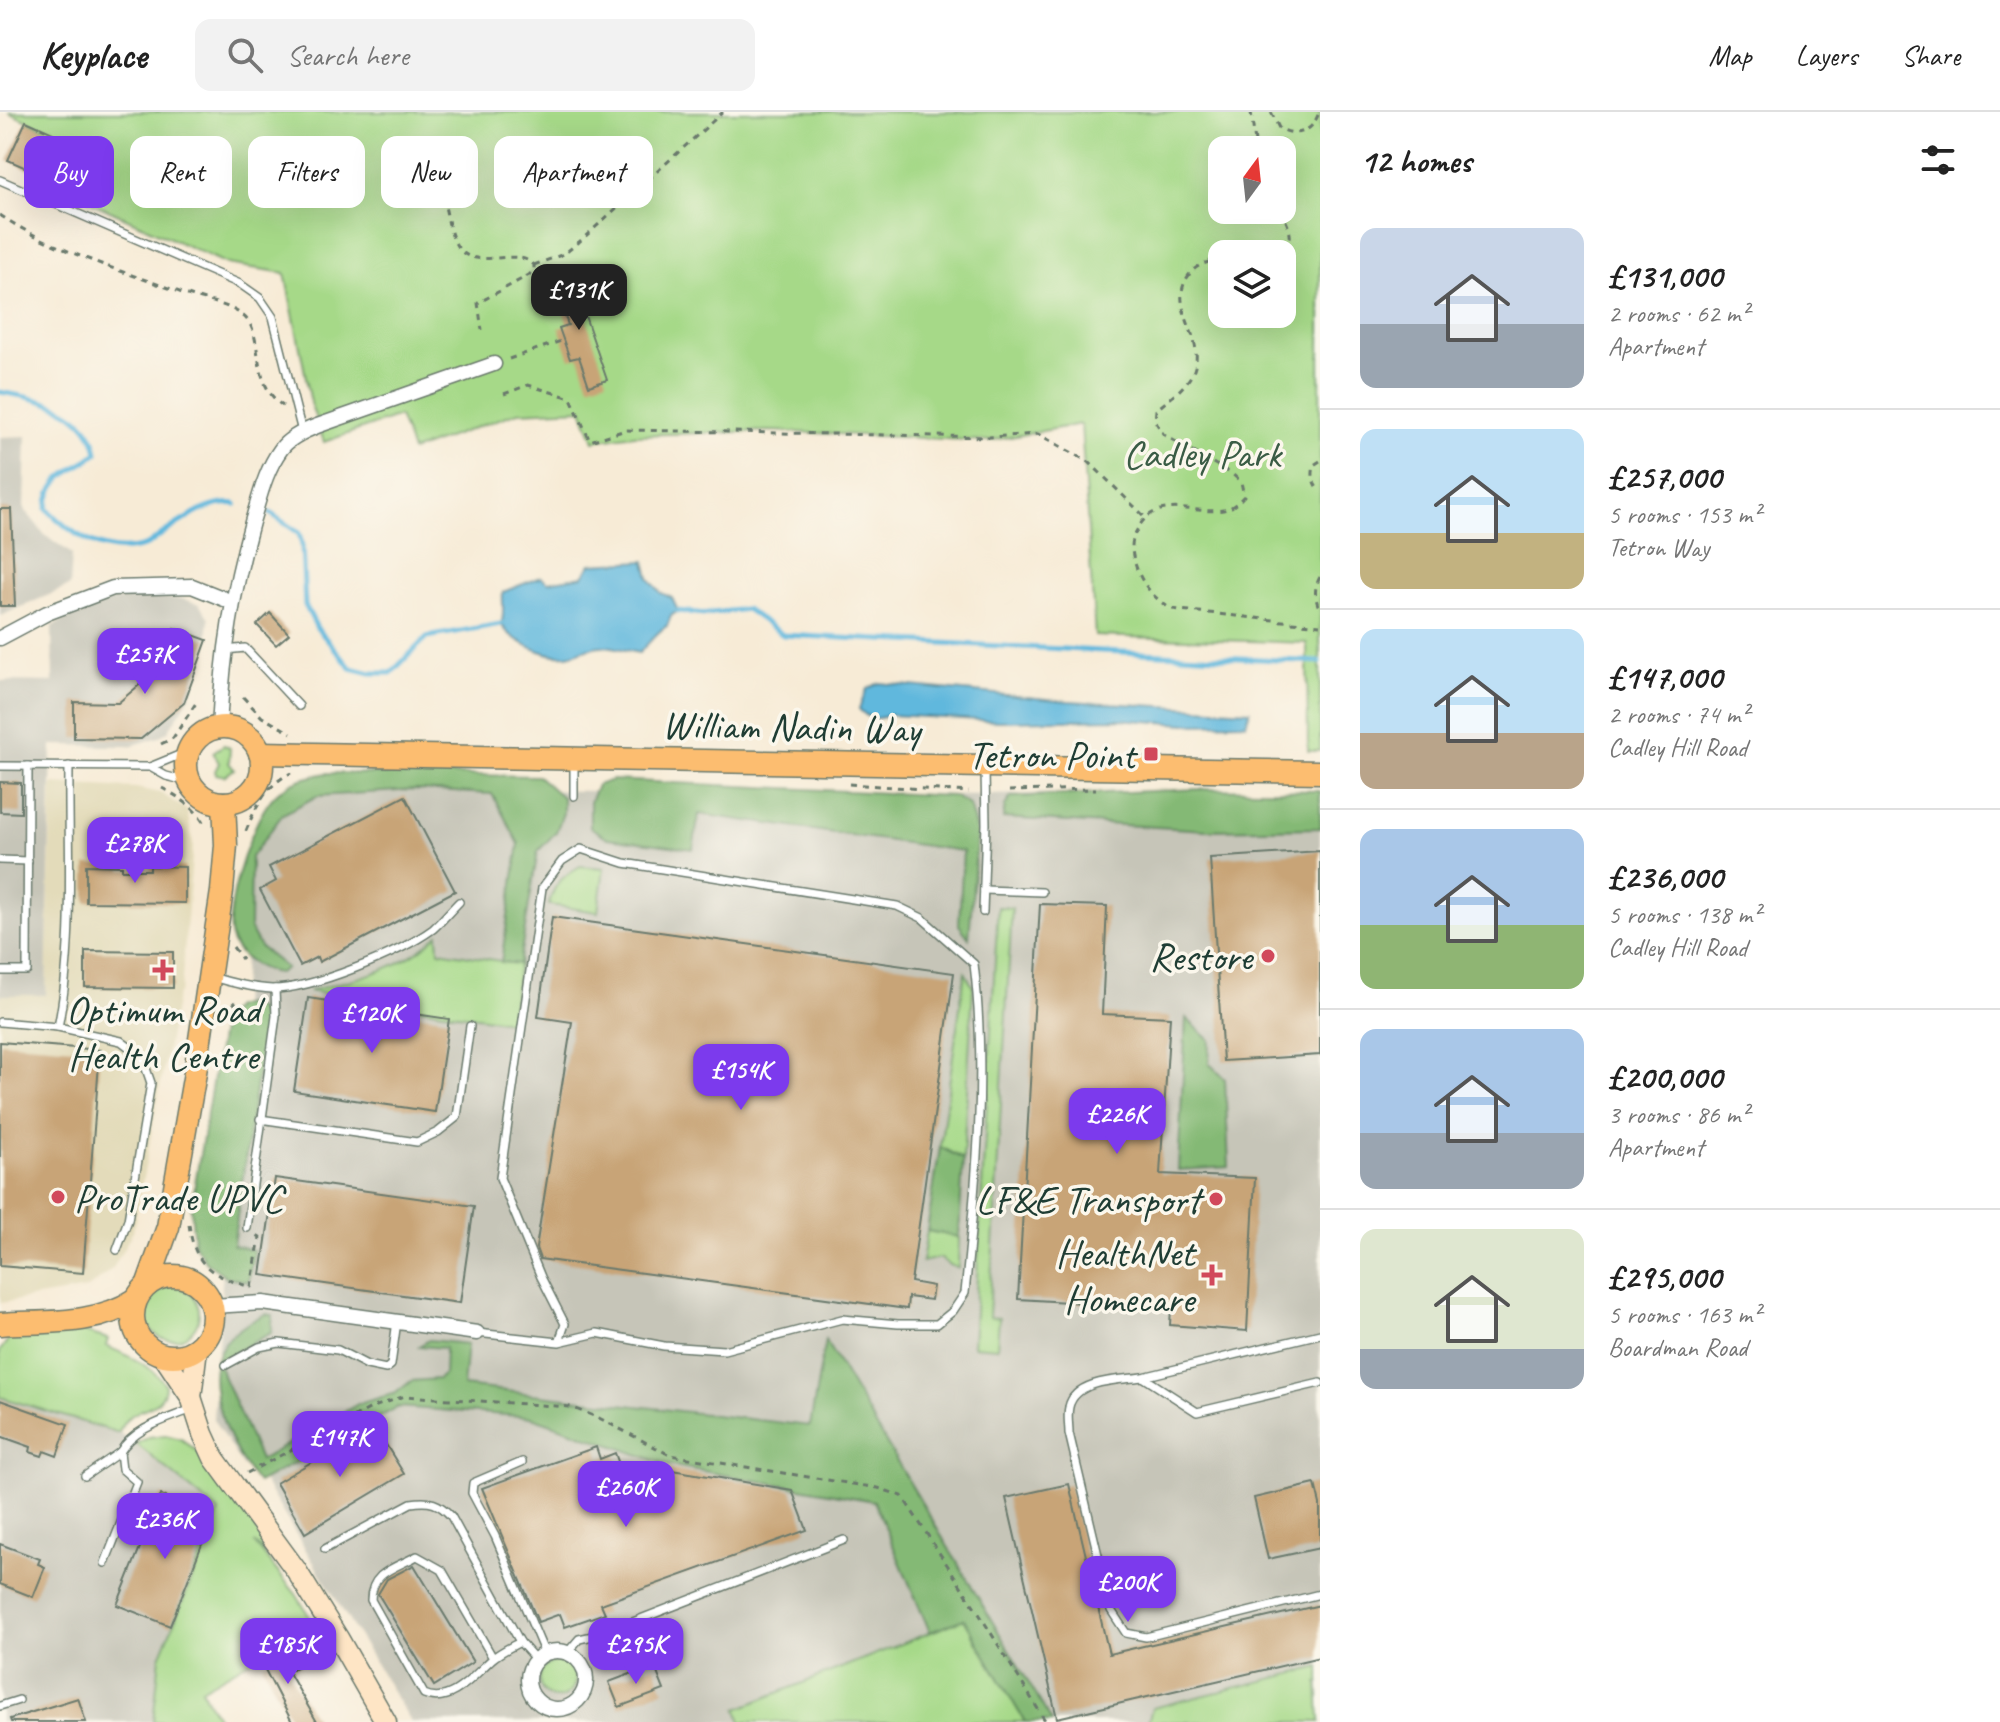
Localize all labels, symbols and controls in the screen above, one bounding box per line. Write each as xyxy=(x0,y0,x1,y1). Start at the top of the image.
search box xyxy=(195,19,755,91)
text: Keyplace xyxy=(40,32,147,79)
icon: search xyxy=(223,33,267,77)
text: Search here xyxy=(287,36,409,74)
text: Map xyxy=(1709,38,1752,73)
text: Layers xyxy=(1796,38,1857,73)
text: Share xyxy=(1901,38,1960,73)
chip: Buy xyxy=(24,136,114,208)
chip: Rent xyxy=(130,136,232,208)
chip: Filters xyxy=(248,136,365,208)
chip: New xyxy=(381,136,478,208)
chip: Apartment xyxy=(494,136,653,208)
north arrow xyxy=(1208,136,1296,224)
map controls xyxy=(1208,136,1296,328)
icon: filters xyxy=(1916,138,1960,182)
text: 12 homes xyxy=(1360,139,1471,182)
button: layers xyxy=(1208,240,1296,328)
text: £131,000 xyxy=(1608,254,1722,297)
icon: home xyxy=(1424,260,1520,356)
pin: £131K xyxy=(523,264,635,332)
text: £131K xyxy=(549,273,609,306)
text: 2 rooms · 62 m² xyxy=(1608,297,1749,330)
text: Apartment xyxy=(1608,330,1704,363)
park label: Cadley Park xyxy=(1123,429,1283,479)
text: £257,000 xyxy=(1608,455,1721,498)
icon: home xyxy=(1424,461,1520,557)
text: 5 rooms · 153 m² xyxy=(1608,498,1760,531)
text: Tetron Way xyxy=(1608,531,1709,564)
pin: £257K xyxy=(89,628,201,696)
text: £257K xyxy=(115,637,175,670)
text: £147,000 xyxy=(1608,655,1722,698)
icon: home xyxy=(1424,661,1520,757)
text: 2 rooms · 74 m² xyxy=(1608,698,1749,731)
street label: William Nadin Way xyxy=(662,700,924,754)
place label: Tetron Point xyxy=(968,730,1139,780)
text: Cadley Hill Road xyxy=(1608,731,1747,764)
marker: Tetron Point xyxy=(1142,745,1160,763)
pin: £278K xyxy=(79,817,191,885)
text: £278K xyxy=(105,826,165,859)
text: £236,000 xyxy=(1608,855,1723,898)
icon: home xyxy=(1424,861,1520,957)
text: 5 rooms · 138 m² xyxy=(1608,898,1760,931)
text: Cadley Hill Road xyxy=(1608,931,1747,964)
place label: Restore xyxy=(1150,932,1255,982)
marker: Restore xyxy=(1259,947,1277,965)
marker: Optimum Road Health Centre xyxy=(152,959,174,981)
place label: Optimum Road Health Centre xyxy=(66,985,266,1081)
pin: £120K xyxy=(316,987,428,1055)
text: £120K xyxy=(342,996,402,1029)
pin: £154K xyxy=(685,1044,797,1112)
text: £154K xyxy=(711,1053,771,1086)
text: £200,000 xyxy=(1608,1055,1722,1098)
icon: home xyxy=(1424,1061,1520,1157)
pin: £226K xyxy=(1061,1088,1173,1156)
text: £226K xyxy=(1087,1097,1147,1130)
text: 3 rooms · 86 m² xyxy=(1608,1098,1749,1131)
text: Apartment xyxy=(1608,1131,1704,1164)
place label: ProTrade UPVC xyxy=(74,1173,287,1223)
place label: LF&E Transport xyxy=(976,1175,1206,1225)
marker: ProTrade UPVC xyxy=(49,1188,67,1206)
marker: LF&E Transport xyxy=(1207,1190,1225,1208)
place label: HealthNet Homecare xyxy=(1055,1228,1198,1324)
text: £295,000 xyxy=(1608,1255,1721,1298)
icon: home xyxy=(1424,1261,1520,1357)
marker: HealthNet Homecare xyxy=(1201,1264,1223,1286)
text: 5 rooms · 163 m² xyxy=(1608,1298,1760,1331)
text: Boardman Road xyxy=(1608,1331,1747,1364)
pin: £147K xyxy=(284,1411,396,1479)
text: £147K xyxy=(310,1420,370,1453)
pin: £260K xyxy=(570,1461,682,1529)
text: £260K xyxy=(596,1470,656,1503)
pin: £236K xyxy=(109,1493,221,1561)
text: £236K xyxy=(135,1502,195,1535)
pin: £200K xyxy=(1072,1556,1184,1624)
text: £200K xyxy=(1098,1565,1158,1598)
pin: £185K xyxy=(232,1618,344,1686)
pin: £295K xyxy=(580,1618,692,1686)
text: £185K xyxy=(258,1627,318,1660)
text: £295K xyxy=(606,1627,666,1660)

